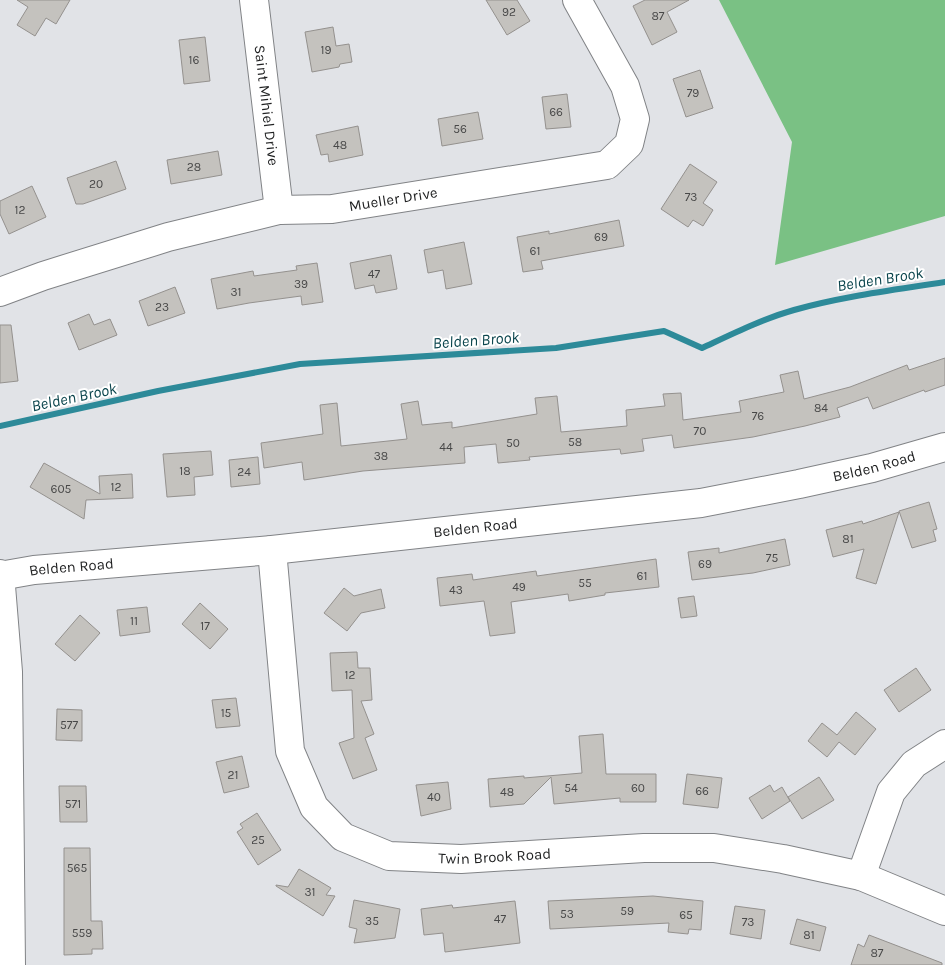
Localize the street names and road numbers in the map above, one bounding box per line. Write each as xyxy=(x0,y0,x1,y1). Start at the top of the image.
street label: Saint Mihiel Drive xyxy=(250,44,283,167)
street label: Mueller Drive xyxy=(347,183,439,215)
street label: Belden Road xyxy=(831,447,918,485)
street label: Belden Road xyxy=(432,514,519,541)
street label: Belden Road xyxy=(27,554,114,580)
street label: Twin Brook Road xyxy=(438,845,552,868)

